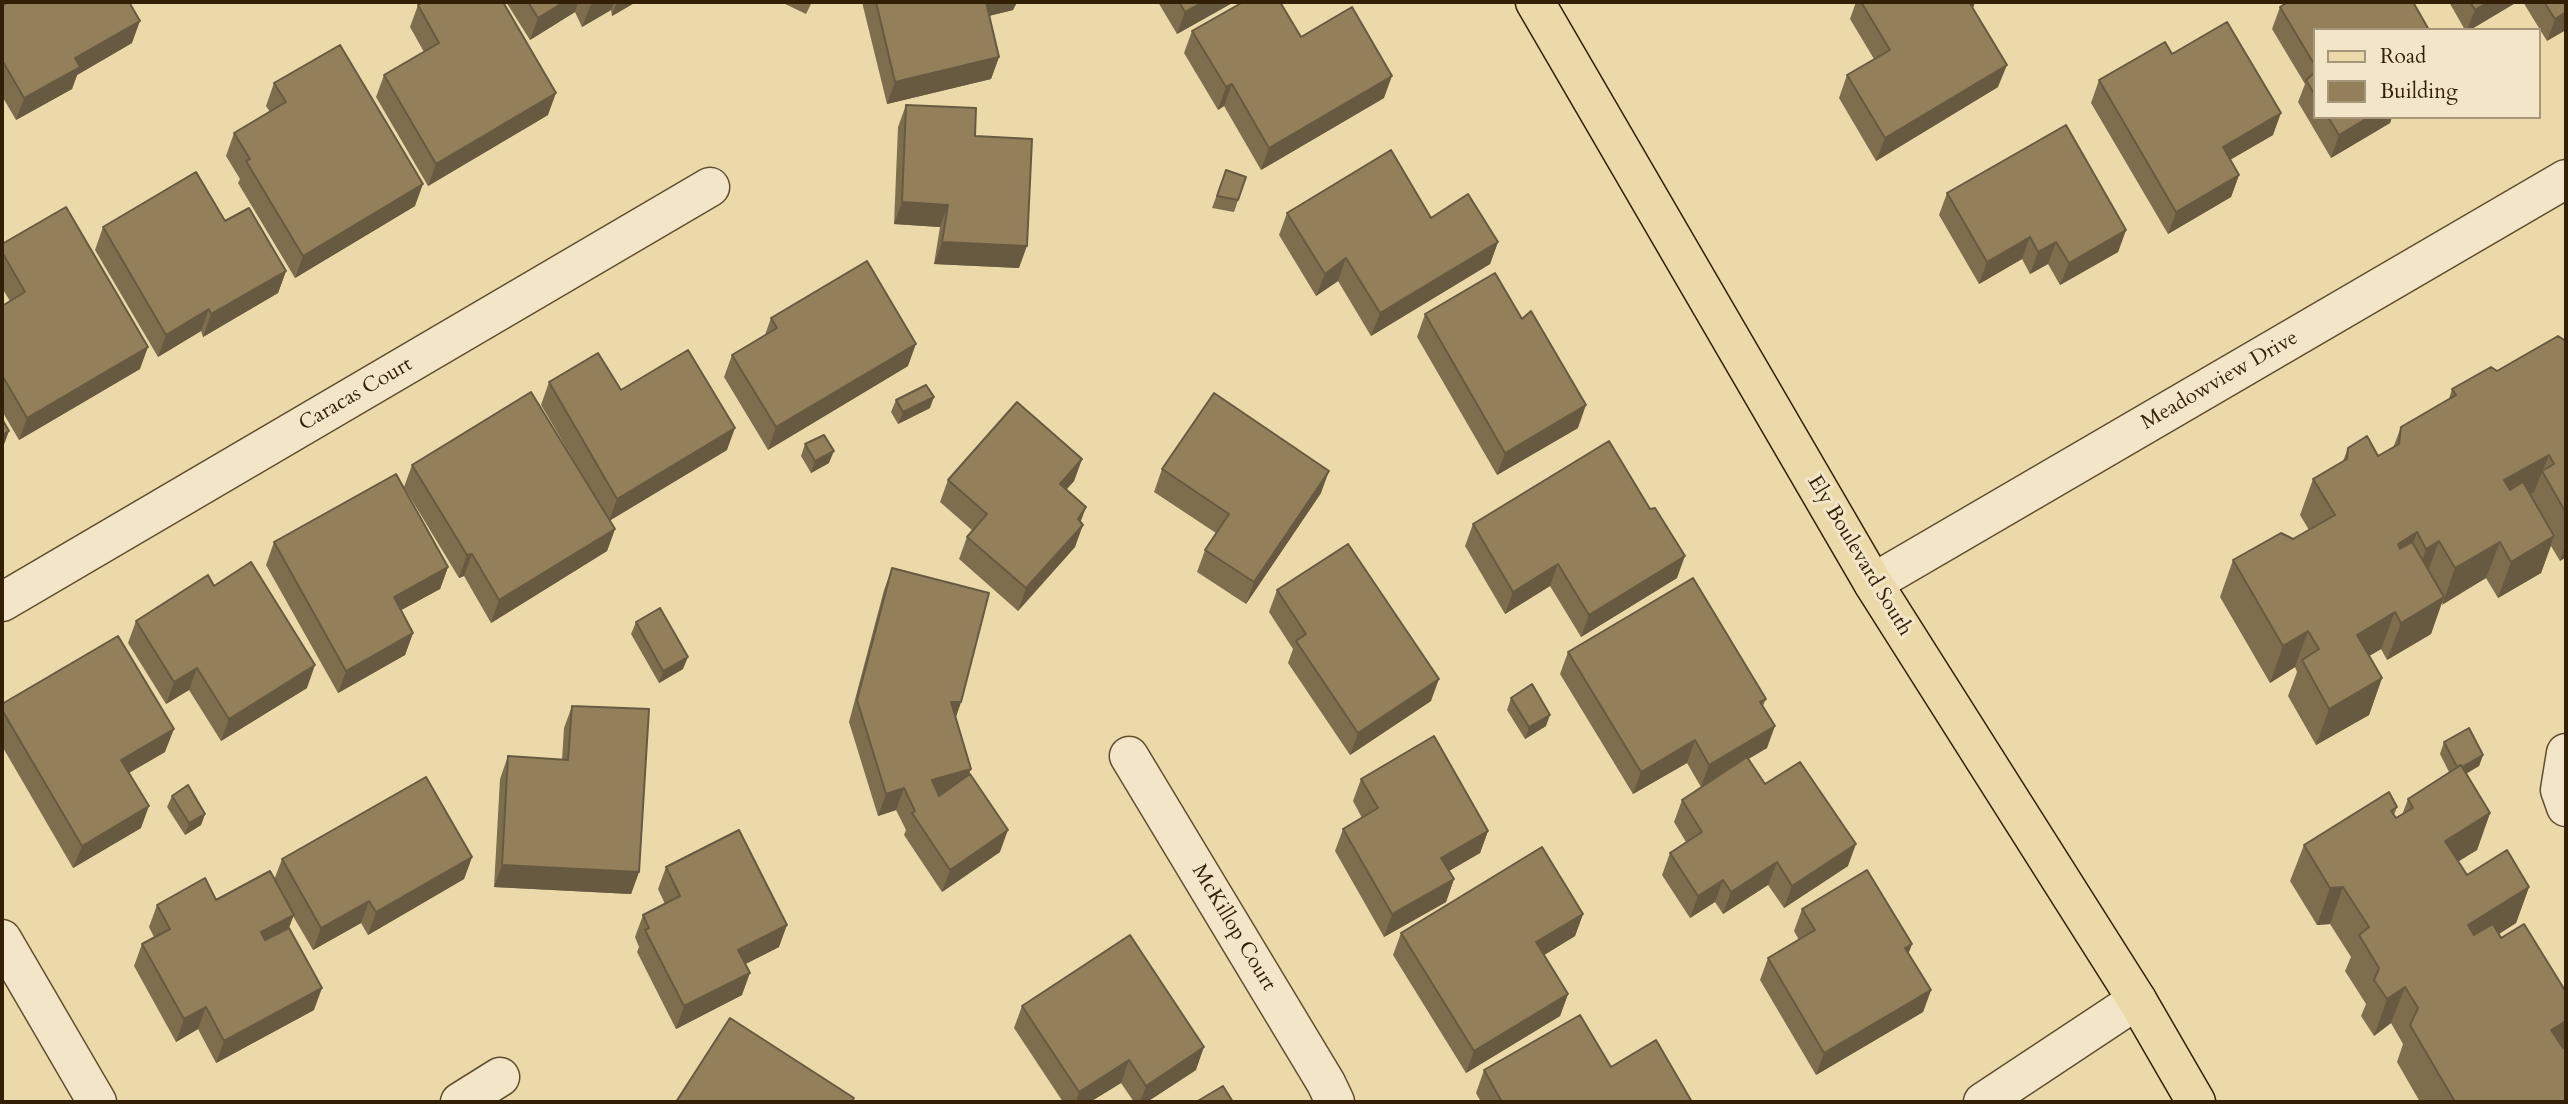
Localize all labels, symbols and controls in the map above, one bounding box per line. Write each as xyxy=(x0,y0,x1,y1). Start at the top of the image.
legend xyxy=(2312,28,2540,119)
text: Road xyxy=(2380,42,2426,71)
text: Building xyxy=(2380,77,2458,106)
street label: Meadowview Drive xyxy=(2137,326,2303,436)
street label: Caracas Court xyxy=(295,352,417,438)
street label: Ely Boulevard South xyxy=(1801,471,1917,641)
street label: McKillop Court xyxy=(1185,860,1281,996)

